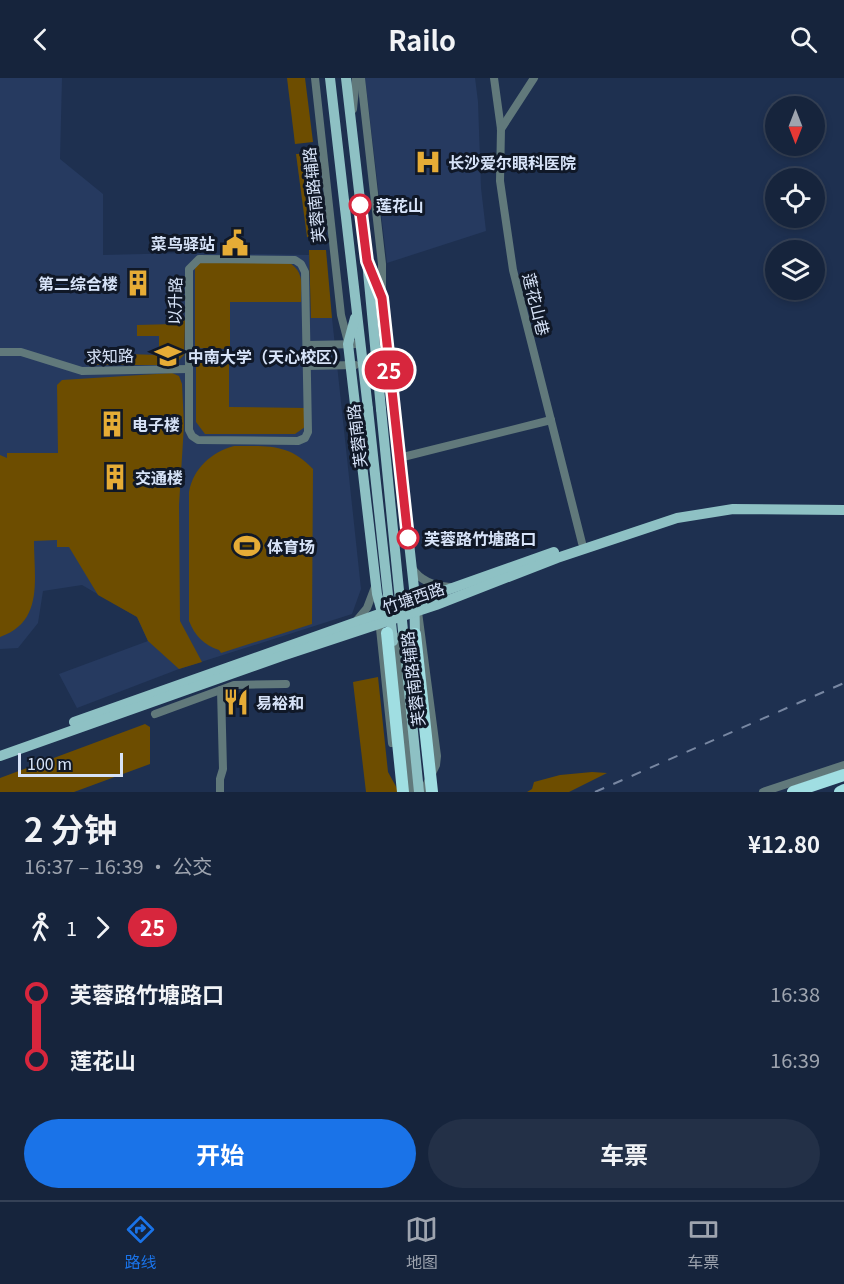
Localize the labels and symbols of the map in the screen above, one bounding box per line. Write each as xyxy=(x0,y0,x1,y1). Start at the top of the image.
north arrow xyxy=(765,96,825,156)
street label: 芙蓉南路辅路 xyxy=(296,146,330,244)
hospital icon: 长沙爱尔眼科医院 xyxy=(413,147,443,177)
place label: 长沙爱尔眼科医院 xyxy=(448,150,576,174)
place label: 莲花山 xyxy=(376,193,424,217)
marker: 莲花山 xyxy=(349,194,371,216)
public building icon: 菜鸟驿站 xyxy=(220,228,250,258)
place label: 菜鸟驿站 xyxy=(151,231,215,255)
building icon: 第二综合楼 xyxy=(123,268,153,298)
street label: 莲花山巷 xyxy=(518,270,556,338)
place label: 第二综合楼 xyxy=(38,271,118,295)
street label: 以升路 xyxy=(162,277,186,325)
school or university icon: 中南大学（天心校区） xyxy=(153,341,183,371)
street label: 求知路 xyxy=(86,343,134,367)
place label: 中南大学（天心校区） xyxy=(188,344,348,368)
line badge: 25 xyxy=(362,350,416,390)
street label: 芙蓉南路 xyxy=(340,403,372,469)
building icon: 电子楼 xyxy=(97,409,127,439)
place label: 电子楼 xyxy=(132,412,180,436)
building icon: 交通楼 xyxy=(100,462,130,492)
place label: 交通楼 xyxy=(135,465,183,489)
place label: 芙蓉路竹塘路口 xyxy=(424,526,536,550)
marker: 芙蓉路竹塘路口 xyxy=(397,527,419,549)
sports icon: 体育场 xyxy=(232,531,262,561)
place label: 体育场 xyxy=(267,534,315,558)
street label: 竹塘西路 xyxy=(379,575,447,619)
street label: 芙蓉南路辅路 xyxy=(394,630,430,728)
restaurant icon: 易裕和 xyxy=(221,687,251,717)
place label: 易裕和 xyxy=(256,690,304,714)
scale bar xyxy=(18,750,123,778)

